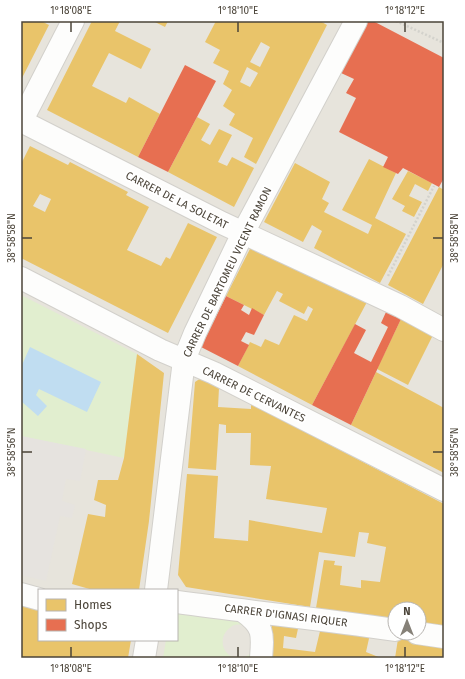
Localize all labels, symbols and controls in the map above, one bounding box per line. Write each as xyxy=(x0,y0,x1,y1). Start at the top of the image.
text: 1°18'08"E xyxy=(50,5,92,17)
text: 1°18'10"E xyxy=(218,5,258,17)
text: 1°18'12"E xyxy=(385,5,425,17)
street label: CARRER DE LA SOLETAT xyxy=(123,169,231,232)
street label: CARRER DE BARTOMEU VICENT RAMON xyxy=(180,185,275,360)
text: 38°58'58"N xyxy=(6,213,18,263)
text: 38°58'58"N xyxy=(449,213,461,263)
street label: CARRER DE CERVANTES xyxy=(200,364,307,425)
text: 38°58'56"N xyxy=(6,427,18,477)
text: 38°58'56"N xyxy=(449,427,461,477)
legend xyxy=(38,589,178,641)
text: Homes xyxy=(74,598,112,612)
street label: CARRER D'IGNASI RIQUER xyxy=(224,601,349,630)
north arrow xyxy=(387,601,427,641)
text: N xyxy=(403,605,411,618)
text: Shops xyxy=(74,618,108,632)
text: 1°18'08"E xyxy=(50,663,92,675)
text: 1°18'10"E xyxy=(218,663,258,675)
text: 1°18'12"E xyxy=(385,663,425,675)

